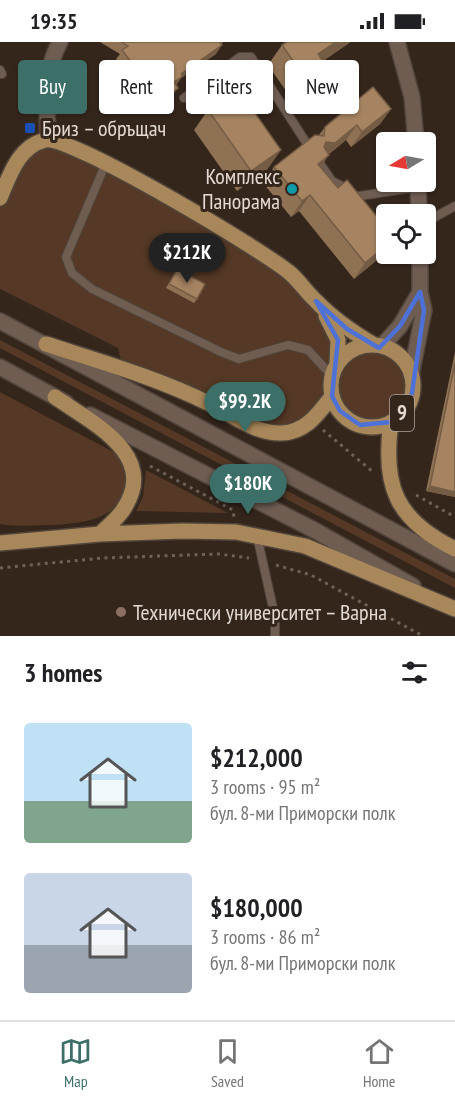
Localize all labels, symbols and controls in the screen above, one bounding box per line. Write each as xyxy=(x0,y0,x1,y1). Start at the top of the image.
text: 19:35 xyxy=(30,7,78,35)
chip: Buy xyxy=(18,60,87,114)
chip: Rent xyxy=(99,60,174,114)
chip: Filters xyxy=(186,60,273,114)
chip: New xyxy=(285,60,359,114)
place label: Бриз – обръщач xyxy=(42,114,166,142)
marker: Бриз – обръщач xyxy=(23,121,37,135)
north arrow xyxy=(376,132,436,192)
map controls xyxy=(376,132,436,264)
place label: Комплекс Панорама xyxy=(202,162,280,215)
marker: Комплекс Панорама xyxy=(285,182,299,196)
button: locate xyxy=(376,204,436,264)
pin: $212K xyxy=(145,233,229,284)
text: $212K xyxy=(163,239,211,265)
pin: $99.2K xyxy=(196,382,294,433)
text: $99.2K xyxy=(219,388,271,414)
road number: 9 xyxy=(390,395,414,431)
pin: $180K xyxy=(206,464,290,515)
text: $180K xyxy=(224,470,272,496)
place label: Технически университет – Варна xyxy=(133,598,387,626)
marker: Технически университет – Варна xyxy=(114,605,128,619)
text: 3 homes xyxy=(24,656,102,689)
icon: filters xyxy=(398,656,431,689)
text: $212,000 xyxy=(210,741,303,774)
icon: home xyxy=(72,747,144,819)
text: 3 rooms · 95 m² xyxy=(210,774,320,800)
text: бул. 8-ми Приморски полк xyxy=(210,800,395,826)
text: $180,000 xyxy=(210,891,303,924)
icon: home xyxy=(72,897,144,969)
text: 3 rooms · 86 m² xyxy=(210,924,320,950)
text: бул. 8-ми Приморски полк xyxy=(210,950,395,976)
tab: Map xyxy=(59,1035,92,1091)
tab: Saved xyxy=(211,1035,244,1091)
tab: Home xyxy=(363,1035,396,1091)

